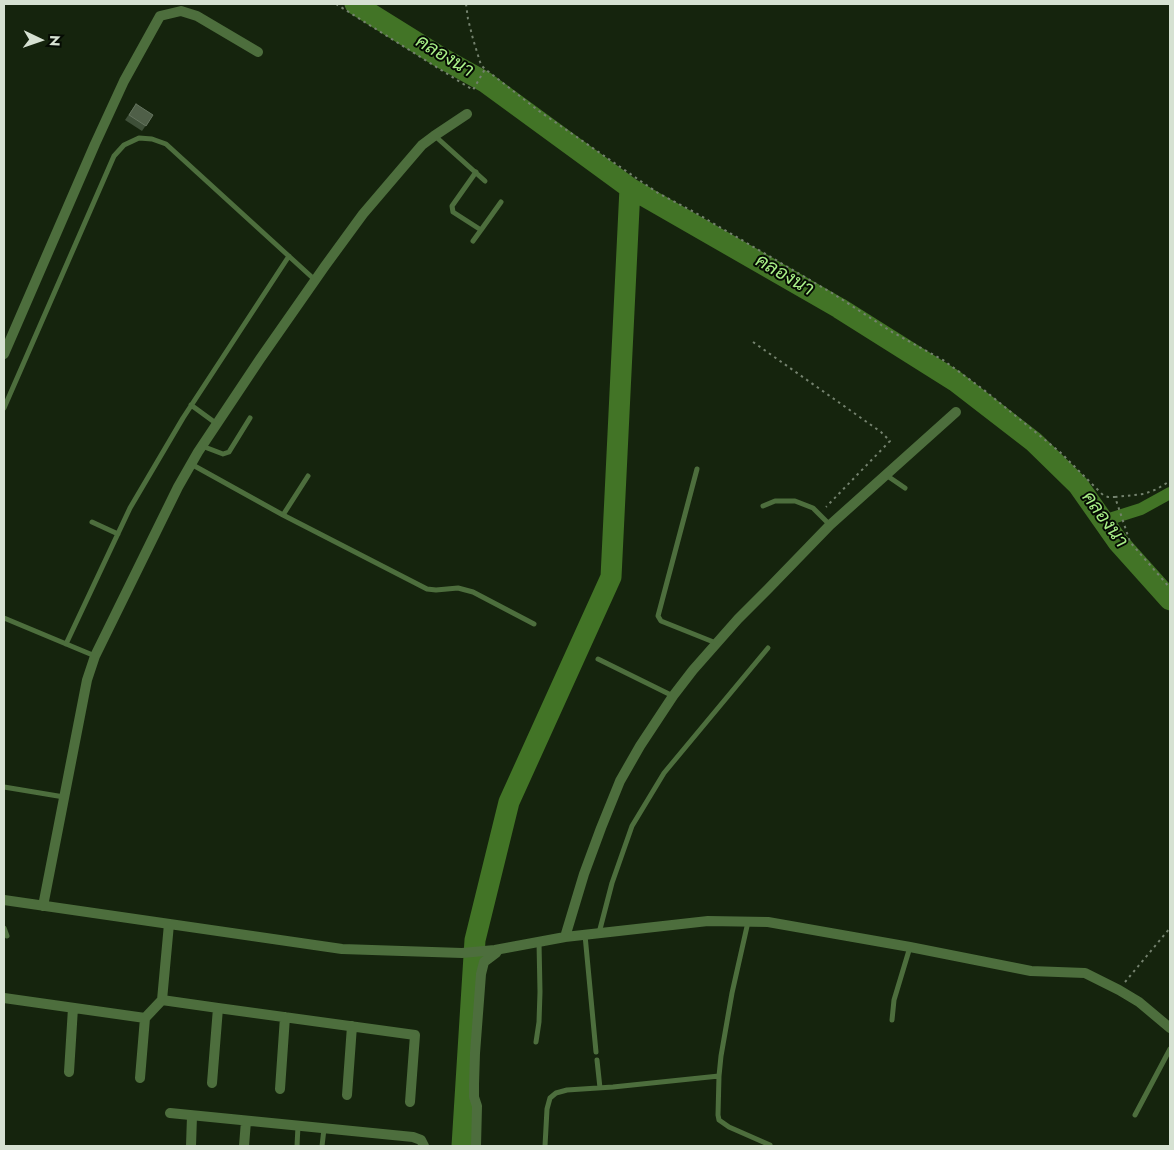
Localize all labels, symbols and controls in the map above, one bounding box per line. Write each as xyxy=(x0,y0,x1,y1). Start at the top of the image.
north arrow xyxy=(15,15,65,65)
water label: คลองนา xyxy=(411,31,477,83)
text: N xyxy=(45,35,65,47)
water label: คลองนา xyxy=(751,250,817,302)
water label: คลองนา xyxy=(1076,488,1132,552)

